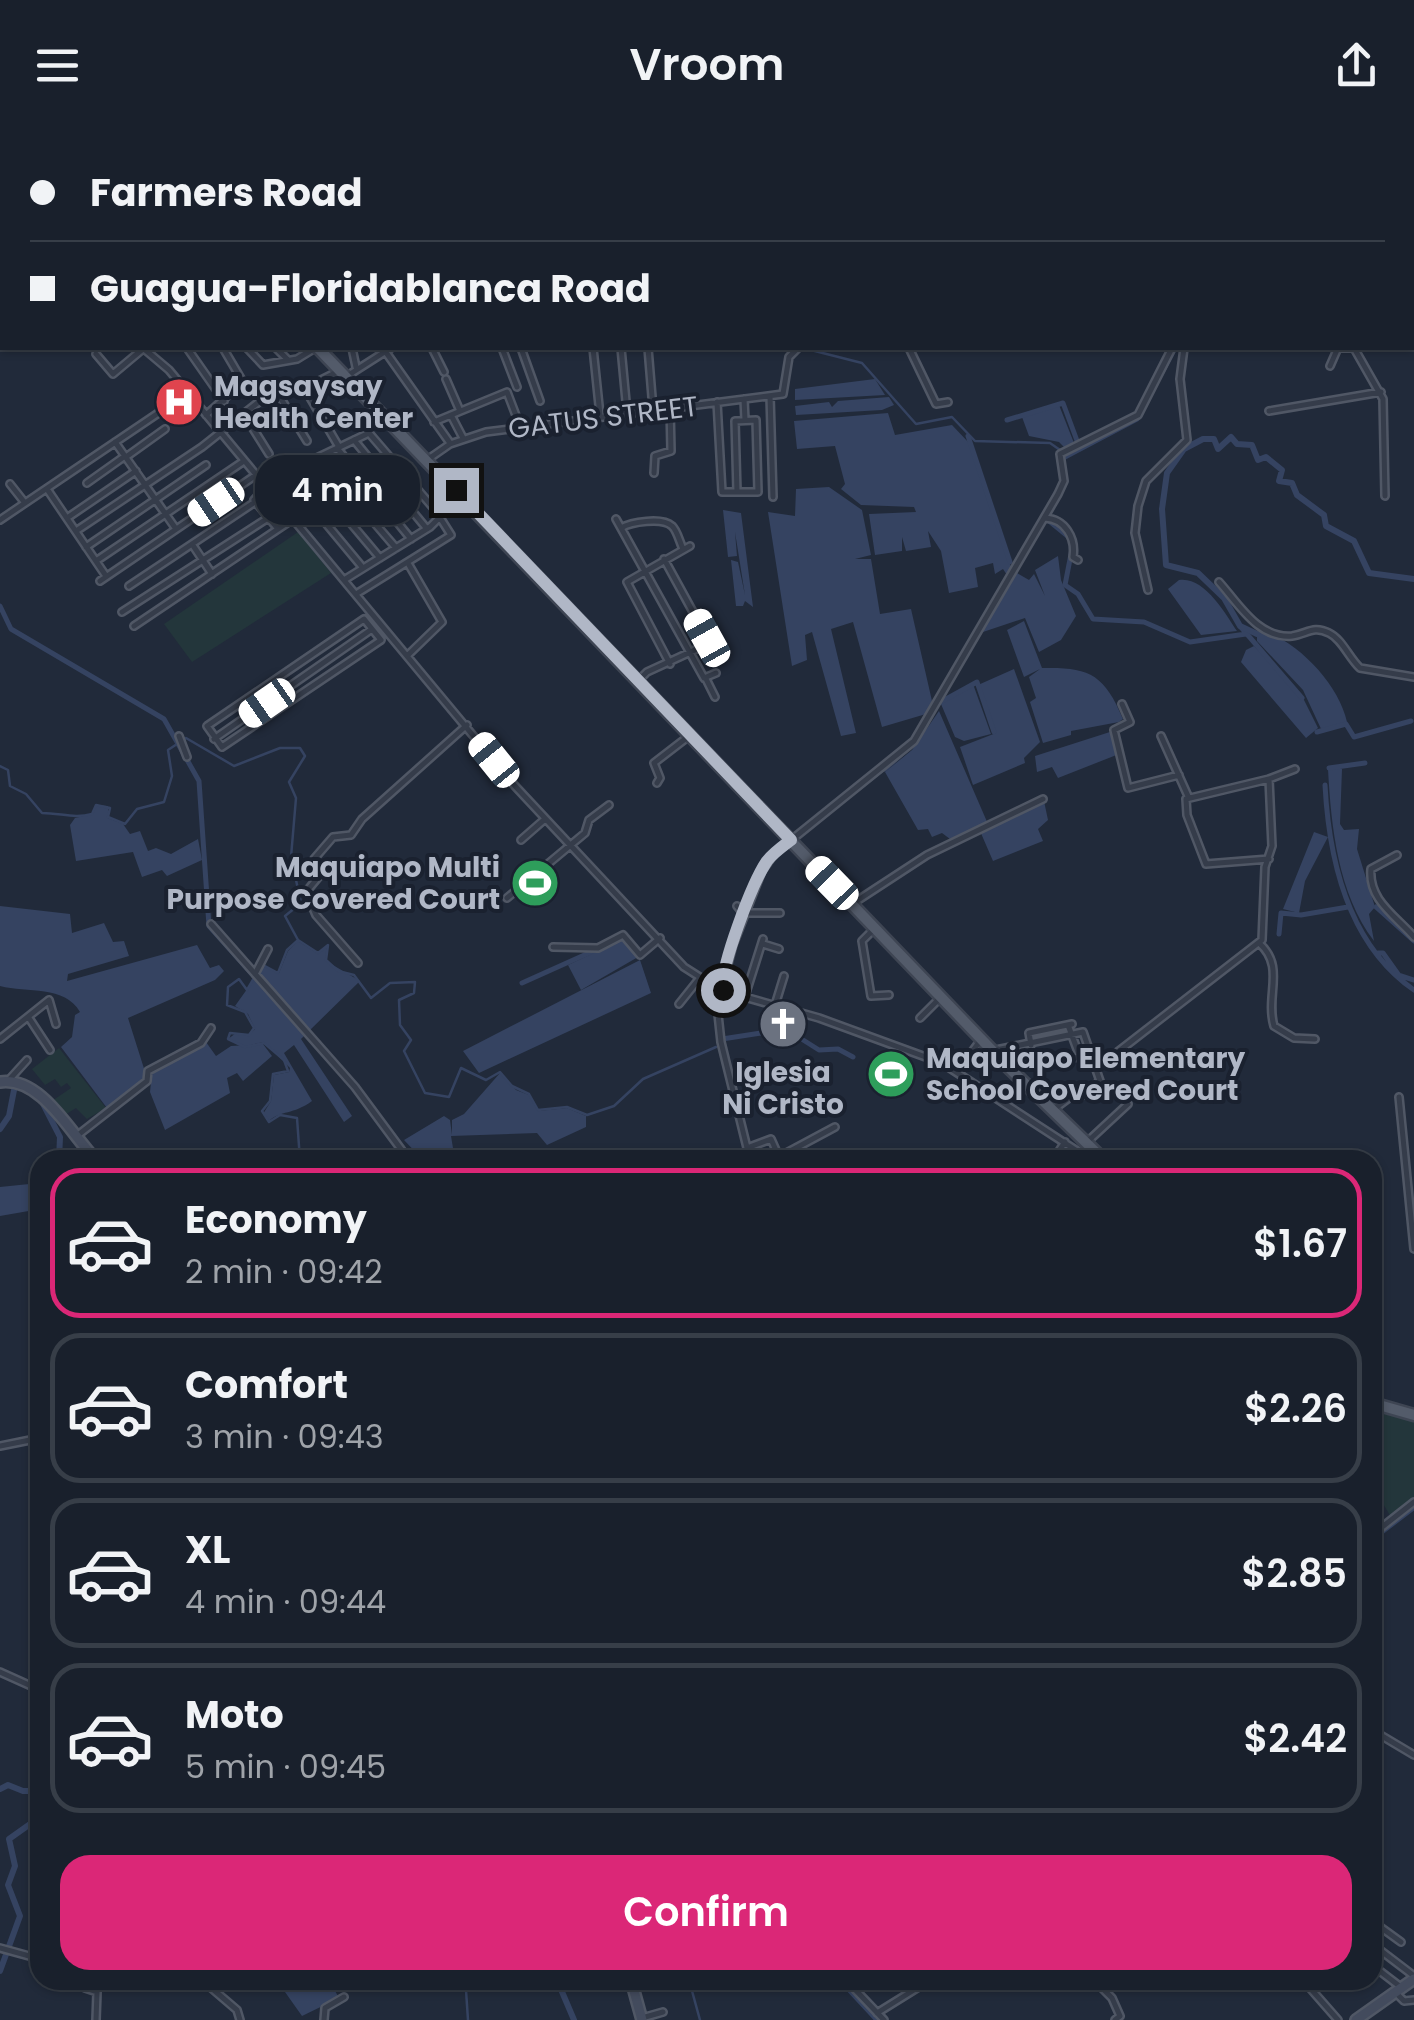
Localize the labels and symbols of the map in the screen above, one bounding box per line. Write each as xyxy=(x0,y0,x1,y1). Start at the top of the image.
place label: Magsaysay Health Center xyxy=(214,367,413,438)
hospital icon: Magsaysay Health Center xyxy=(153,376,205,428)
street label: GATUS STREET xyxy=(506,386,700,448)
callout: 4 min xyxy=(256,455,421,525)
route end xyxy=(434,468,479,513)
car xyxy=(183,473,249,531)
car xyxy=(679,604,735,672)
car xyxy=(234,674,300,732)
car xyxy=(463,727,525,793)
place label: Maquiapo Multi Purpose Covered Court xyxy=(166,848,500,919)
car xyxy=(800,851,864,915)
sports icon: Maquiapo Multi Purpose Covered Court xyxy=(509,857,561,909)
route start xyxy=(701,968,746,1013)
church icon: Iglesia Ni Cristo xyxy=(757,998,809,1050)
place label: Maquiapo Elementary School Covered Court xyxy=(926,1039,1245,1110)
sports icon: Maquiapo Elementary School Covered Court xyxy=(865,1048,917,1100)
place label: Iglesia Ni Cristo xyxy=(722,1053,844,1124)

